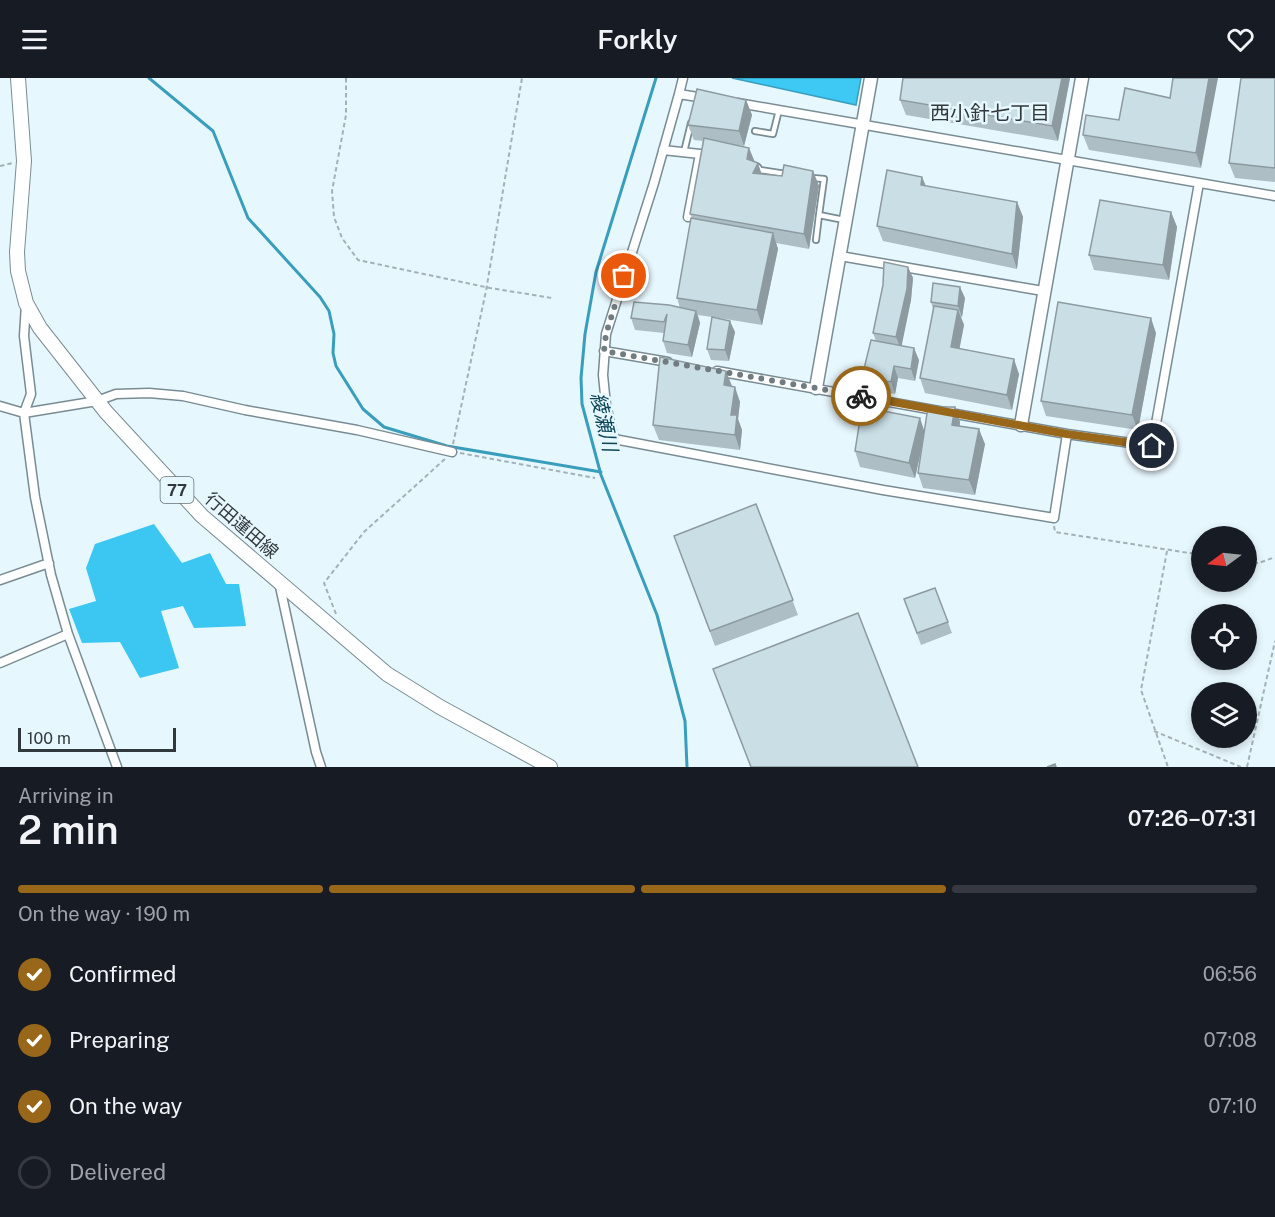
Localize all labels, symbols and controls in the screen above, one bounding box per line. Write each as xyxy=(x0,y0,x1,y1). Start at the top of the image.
icon: menu xyxy=(18,23,51,56)
text: Forkly xyxy=(597,23,678,55)
icon: heart xyxy=(1224,23,1257,56)
district label: 西小針七丁目 xyxy=(930,101,1050,125)
pin xyxy=(598,250,649,301)
icon: bag xyxy=(607,259,640,292)
courier xyxy=(831,366,891,426)
icon: bike xyxy=(845,380,878,413)
water label: 綾瀬川 xyxy=(586,390,623,456)
pin xyxy=(1126,420,1177,471)
icon: home xyxy=(1135,429,1168,462)
road number: 77 xyxy=(160,477,194,503)
street label: 行田蓮田線 xyxy=(201,488,283,562)
north arrow xyxy=(1191,526,1257,592)
map controls xyxy=(1191,526,1257,748)
button: locate xyxy=(1191,604,1257,670)
button: layers xyxy=(1191,682,1257,748)
scale bar xyxy=(18,725,176,752)
text: 100 m xyxy=(27,729,71,748)
text: Arriving in xyxy=(18,784,113,808)
text: 07:26–07:31 xyxy=(1128,805,1257,831)
text: 2 min xyxy=(18,807,119,853)
text: On the way · 190 m xyxy=(18,902,190,926)
icon: check xyxy=(18,958,51,991)
text: Confirmed xyxy=(69,961,176,987)
text: 06:56 xyxy=(1203,962,1257,986)
icon: check xyxy=(18,1024,51,1057)
text: Preparing xyxy=(69,1027,170,1053)
text: 07:08 xyxy=(1204,1028,1257,1052)
icon: check xyxy=(18,1090,51,1123)
text: On the way xyxy=(69,1093,182,1119)
text: 07:10 xyxy=(1208,1094,1257,1118)
text: Delivered xyxy=(69,1159,166,1185)

